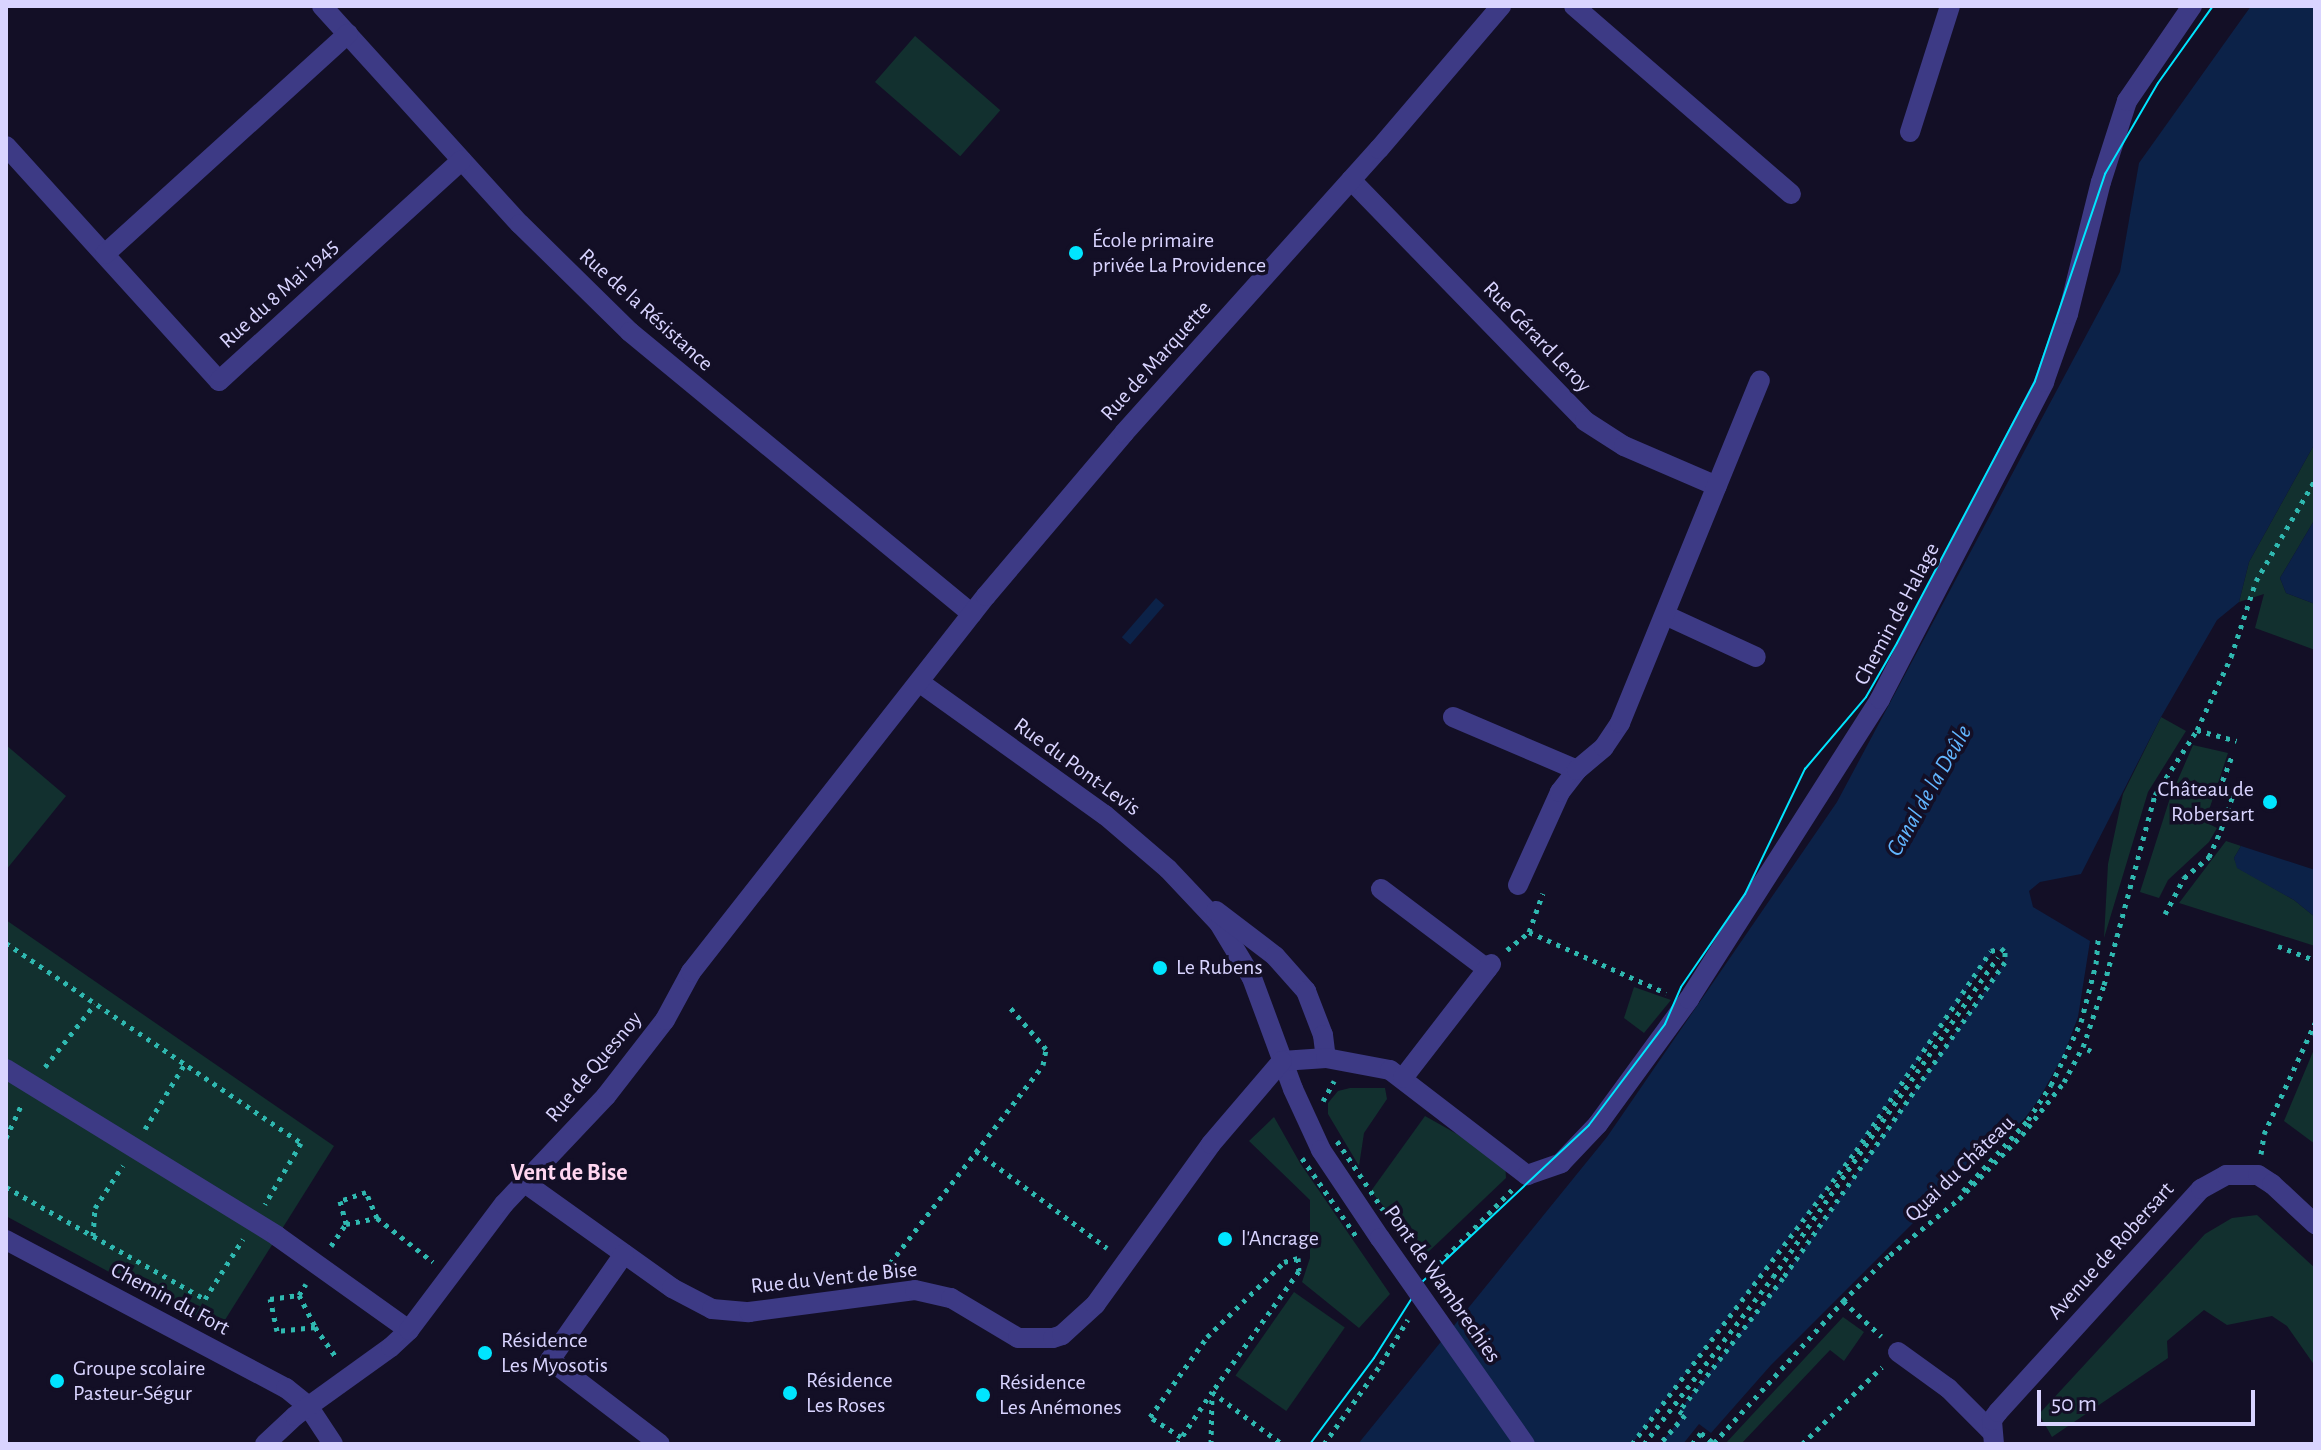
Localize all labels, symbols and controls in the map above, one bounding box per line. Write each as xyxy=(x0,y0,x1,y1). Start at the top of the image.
place label: École primaire privée La Providence xyxy=(1092,227,1266,278)
street label: Rue du 8 Mai 1945 xyxy=(214,234,344,354)
street label: Rue de la Résistance xyxy=(574,243,718,377)
marker: École primaire privée La Providence xyxy=(1067,244,1085,262)
street label: Rue Gérard Leroy xyxy=(1477,276,1597,398)
street label: Rue de Marquette xyxy=(1095,296,1217,426)
street label: Chemin de Halage xyxy=(1848,538,1946,690)
street label: Rue du Pont-Levis xyxy=(1009,712,1145,822)
water label: Canal de la Deûle xyxy=(1881,720,1979,862)
place label: Château de Robersart xyxy=(2158,776,2254,828)
marker: Château de Robersart xyxy=(2261,793,2279,811)
place label: Le Rubens xyxy=(1176,955,1263,981)
marker: Le Rubens xyxy=(1151,959,1169,977)
street label: Rue de Quesnoy xyxy=(540,1006,648,1128)
street label: Quai du Château xyxy=(1900,1110,2020,1228)
district label: Vent de Bise xyxy=(511,1160,627,1188)
street label: Avenue de Robersart xyxy=(2042,1177,2180,1325)
street label: Pont de Wambrechies xyxy=(1378,1200,1506,1368)
place label: l'Ancrage xyxy=(1241,1226,1319,1252)
marker: l'Ancrage xyxy=(1216,1230,1234,1248)
street label: Rue du Vent de Bise xyxy=(750,1256,918,1300)
street label: Chemin du Fort xyxy=(106,1257,234,1341)
place label: Résidence Les Myosotis xyxy=(501,1327,608,1378)
marker: Résidence Les Myosotis xyxy=(476,1344,494,1362)
place label: Groupe scolaire Pasteur-Ségur xyxy=(73,1355,205,1406)
place label: Résidence Les Roses xyxy=(806,1367,893,1418)
place label: Résidence Les Anémones xyxy=(999,1369,1122,1420)
marker: Groupe scolaire Pasteur-Ségur xyxy=(48,1372,66,1390)
scale bar xyxy=(2041,1374,2259,1424)
marker: Résidence Les Roses xyxy=(781,1384,799,1402)
marker: Résidence Les Anémones xyxy=(974,1386,992,1404)
text: 50 m xyxy=(2051,1392,2097,1416)

